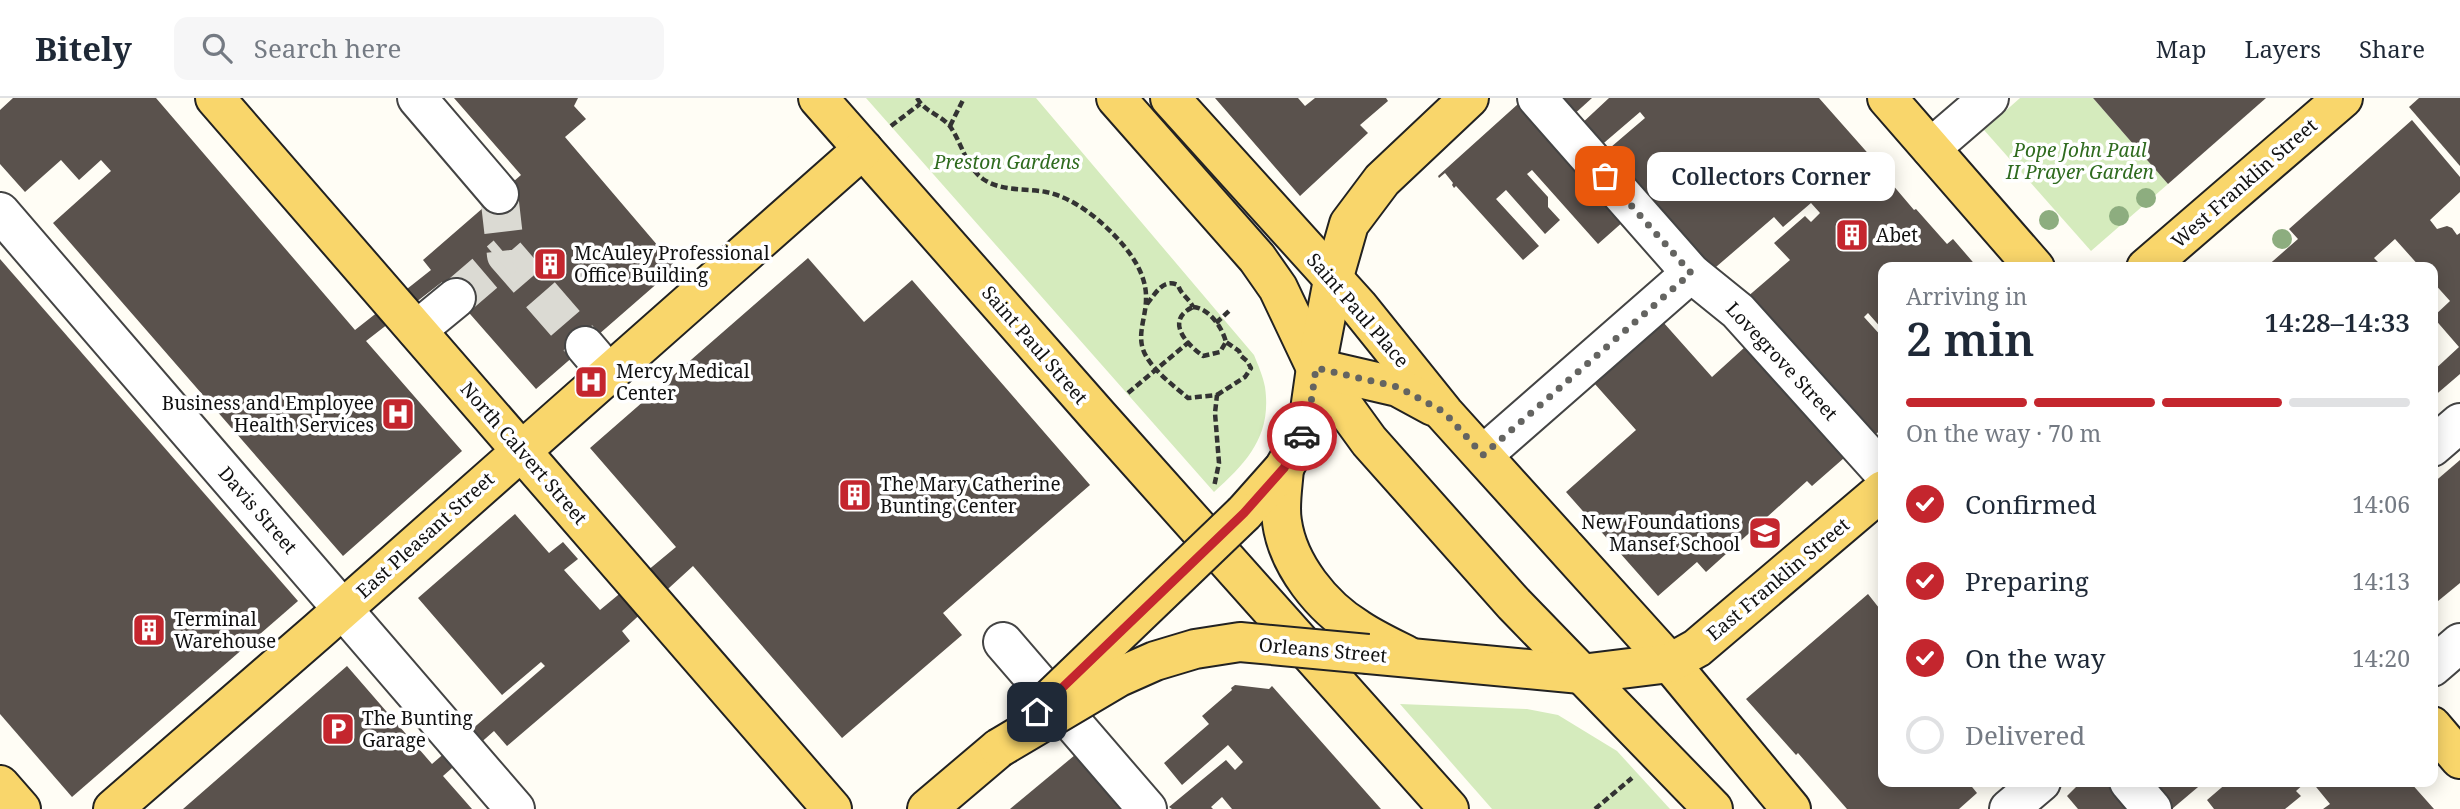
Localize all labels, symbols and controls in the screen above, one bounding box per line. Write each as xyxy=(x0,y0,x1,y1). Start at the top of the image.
search box xyxy=(174,17,664,80)
text: Bitely xyxy=(35,26,132,71)
icon: search xyxy=(198,29,236,67)
text: Search here xyxy=(254,30,401,66)
text: Map xyxy=(2156,32,2207,65)
text: Layers xyxy=(2245,32,2321,65)
text: Share xyxy=(2359,32,2425,65)
street label: West Franklin Street xyxy=(2166,112,2323,254)
park label: Pope John Paul II Prayer Garden xyxy=(2005,137,2155,185)
pin xyxy=(1575,146,1635,206)
park label: Preston Gardens xyxy=(933,149,1080,175)
callout: Collectors Corner xyxy=(1647,152,1896,200)
icon: bag xyxy=(1586,157,1624,195)
text: Collectors Corner xyxy=(1671,160,1871,192)
building icon: Abet xyxy=(1833,216,1871,254)
place label: Abet xyxy=(1876,222,1918,248)
place label: McAuley Professional Office Building xyxy=(574,240,770,288)
building icon: McAuley Professional Office Building xyxy=(531,245,569,283)
street label: Saint Paul Place xyxy=(1301,247,1415,373)
street label: Saint Paul Street xyxy=(976,280,1094,410)
text: Arriving in xyxy=(1906,280,2027,312)
street label: Lovegrove Street xyxy=(1720,296,1844,426)
text: 14:28–14:33 xyxy=(2264,304,2410,340)
text: 2 min xyxy=(1906,307,2034,369)
place label: Mercy Medical Center xyxy=(616,358,750,406)
hospital icon: Mercy Medical Center xyxy=(572,363,610,401)
street label: North Calvert Street xyxy=(455,376,593,530)
place label: Business and Employee Health Services xyxy=(162,390,374,438)
hospital icon: Business and Employee Health Services xyxy=(379,395,417,433)
courier xyxy=(1267,401,1337,471)
icon: car xyxy=(1283,417,1321,455)
text: On the way · 70 m xyxy=(1906,417,2101,449)
street label: Davis Street xyxy=(213,461,303,560)
street label: East Pleasant Street xyxy=(350,466,500,604)
place label: The Mary Catherine Bunting Center xyxy=(880,471,1061,519)
building icon: The Mary Catherine Bunting Center xyxy=(836,476,874,514)
icon: check xyxy=(1906,485,1944,523)
text: Confirmed xyxy=(1965,486,2097,522)
text: 14:06 xyxy=(2352,488,2410,520)
place label: New Foundations Mansef School xyxy=(1581,509,1740,557)
street label: East Franklin Street xyxy=(1701,511,1855,646)
school or university icon: New Foundations Mansef School xyxy=(1746,514,1784,552)
icon: check xyxy=(1906,562,1944,600)
text: Preparing xyxy=(1965,563,2089,599)
text: 14:13 xyxy=(2352,565,2410,597)
place label: Terminal Warehouse xyxy=(174,606,276,654)
building icon: Terminal Warehouse xyxy=(130,611,168,649)
street label: Orleans Street xyxy=(1258,631,1388,669)
icon: check xyxy=(1906,639,1944,677)
text: On the way xyxy=(1965,640,2105,676)
text: 14:20 xyxy=(2352,642,2410,674)
pin xyxy=(1007,682,1067,742)
icon: home xyxy=(1018,693,1056,731)
place label: The Bunting Garage xyxy=(362,705,473,753)
parking icon: The Bunting Garage xyxy=(319,710,357,748)
text: Delivered xyxy=(1965,717,2085,753)

